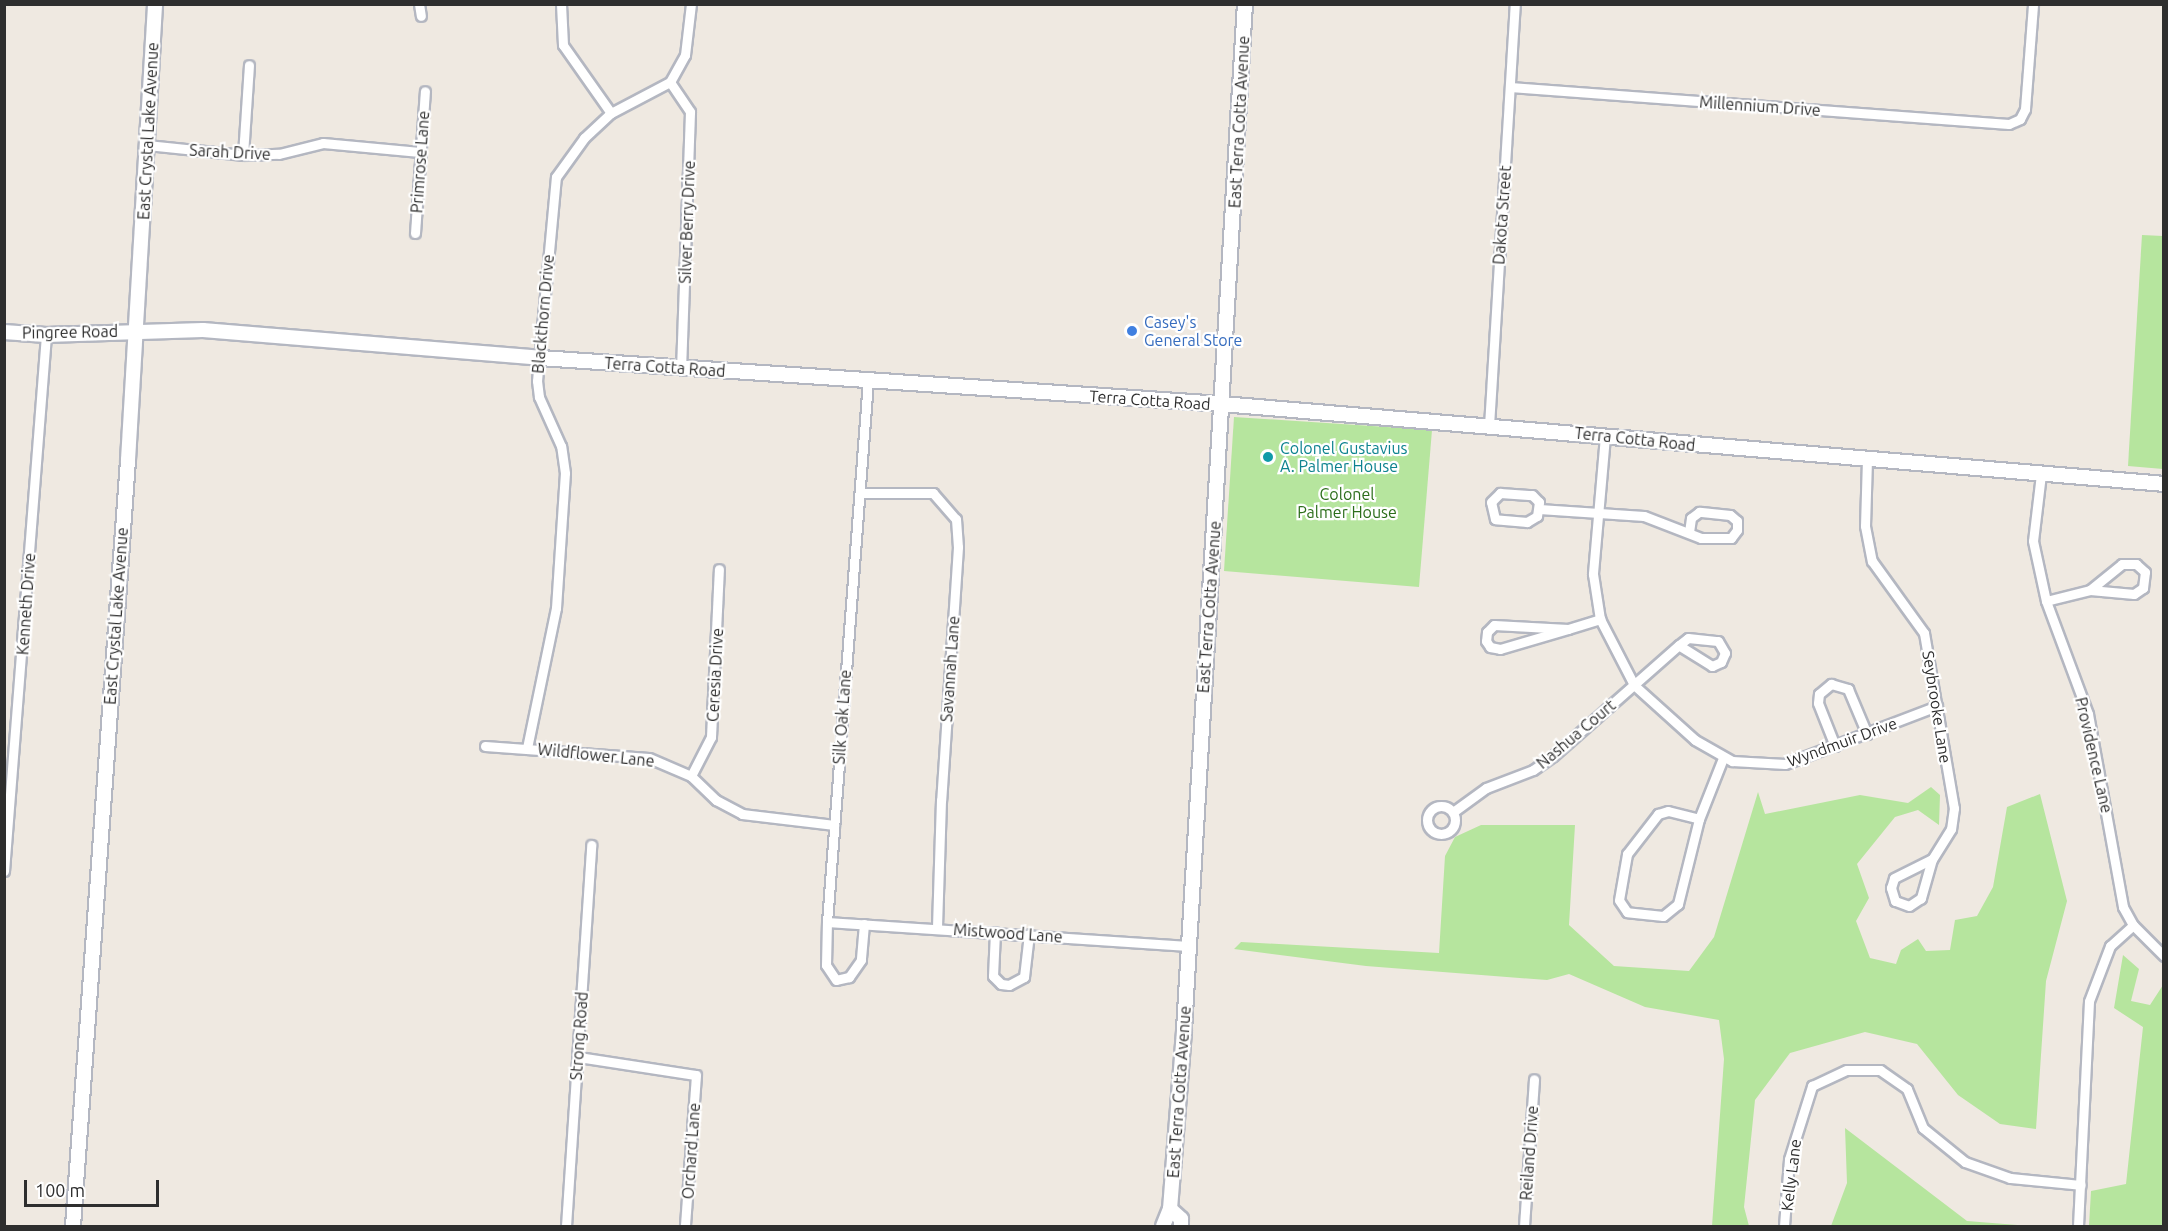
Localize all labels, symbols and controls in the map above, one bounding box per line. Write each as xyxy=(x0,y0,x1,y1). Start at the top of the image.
street label: East Terra Cotta Avenue xyxy=(1225,35,1253,209)
street label: East Crystal Lake Avenue xyxy=(134,42,162,220)
street label: Millennium Drive xyxy=(1699,92,1821,120)
street label: Primrose Lane xyxy=(407,110,433,214)
street label: Sarah Drive xyxy=(189,140,271,164)
street label: Silver Berry Drive xyxy=(675,160,699,284)
street label: Dakota Street xyxy=(1489,165,1515,265)
street label: Blackthorn Drive xyxy=(528,254,558,374)
place label: Casey's General Store xyxy=(1144,312,1242,350)
street label: Pingree Road xyxy=(22,322,118,342)
marker: Casey's General Store xyxy=(1125,324,1139,338)
street label: Terra Cotta Road xyxy=(604,353,726,381)
street label: Terra Cotta Road xyxy=(1089,386,1211,414)
street label: Terra Cotta Road xyxy=(1574,423,1696,455)
place label: Colonel Gustavius A. Palmer House xyxy=(1280,438,1407,476)
marker: Colonel Gustavius A. Palmer House xyxy=(1261,450,1275,464)
park label: Colonel Palmer House xyxy=(1297,484,1397,522)
street label: East Terra Cotta Avenue xyxy=(1193,520,1225,694)
street label: East Crystal Lake Avenue xyxy=(100,527,132,705)
street label: Kenneth Drive xyxy=(13,552,39,656)
street label: Savannah Lane xyxy=(937,615,963,723)
street label: Ceresia Drive xyxy=(703,628,727,722)
street label: Seybrooke Lane xyxy=(1919,649,1955,765)
street label: Silk Oak Lane xyxy=(829,669,855,765)
street label: Nashua Court xyxy=(1533,695,1619,773)
street label: Providence Lane xyxy=(2071,695,2117,815)
street label: Wyndmuir Drive xyxy=(1785,713,1899,771)
street label: Wildflower Lane xyxy=(537,739,655,771)
street label: Mistwood Lane xyxy=(953,920,1063,946)
street label: Strong Road xyxy=(566,991,592,1081)
street label: East Terra Cotta Avenue xyxy=(1163,1005,1195,1179)
street label: Orchard Lane xyxy=(678,1102,704,1200)
street label: Reiland Drive xyxy=(1516,1105,1542,1201)
street label: Kelly Lane xyxy=(1777,1138,1805,1212)
scale bar xyxy=(27,1168,162,1206)
text: 100 m xyxy=(35,1180,85,1200)

